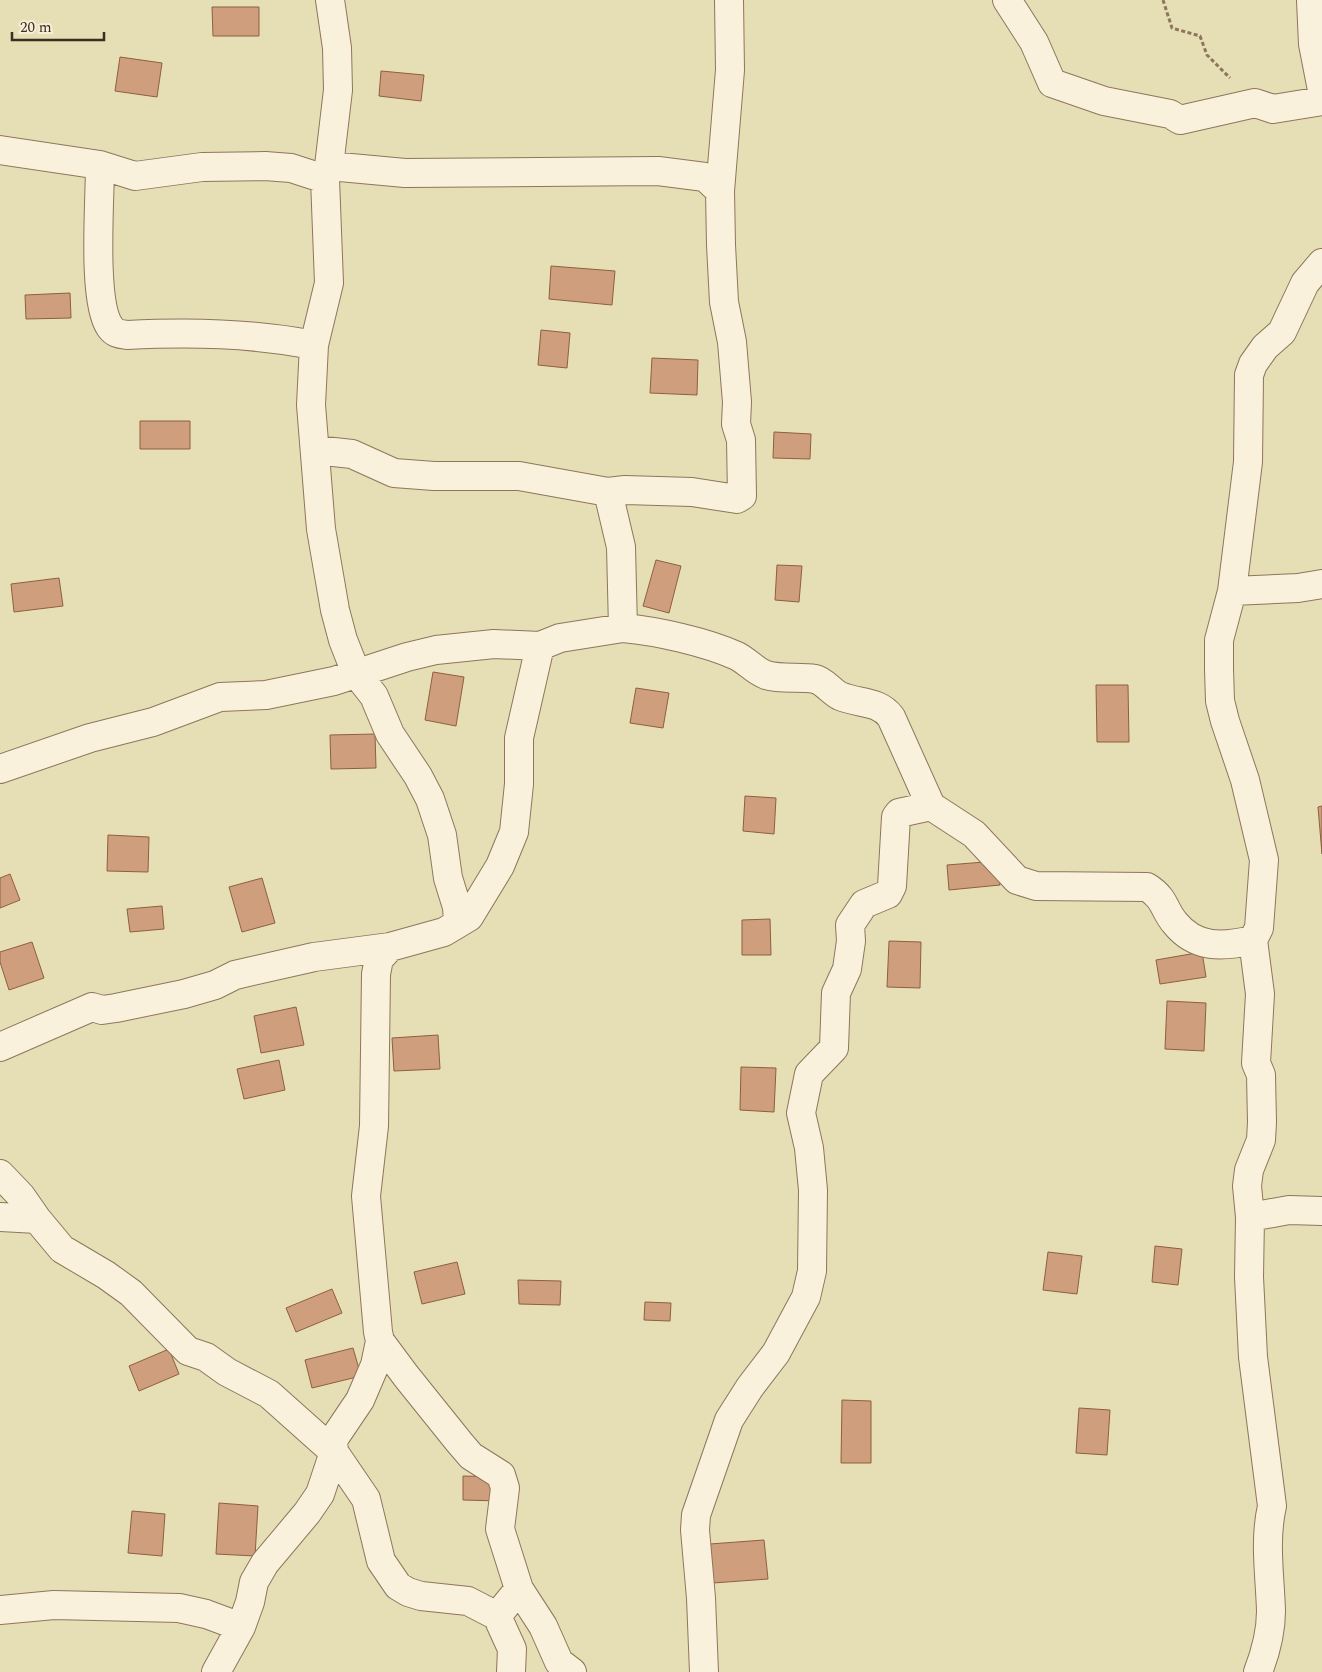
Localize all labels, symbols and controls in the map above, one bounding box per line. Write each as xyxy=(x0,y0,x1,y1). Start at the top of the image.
scale bar xyxy=(12,10,105,42)
text: 20 m xyxy=(20,16,52,39)

